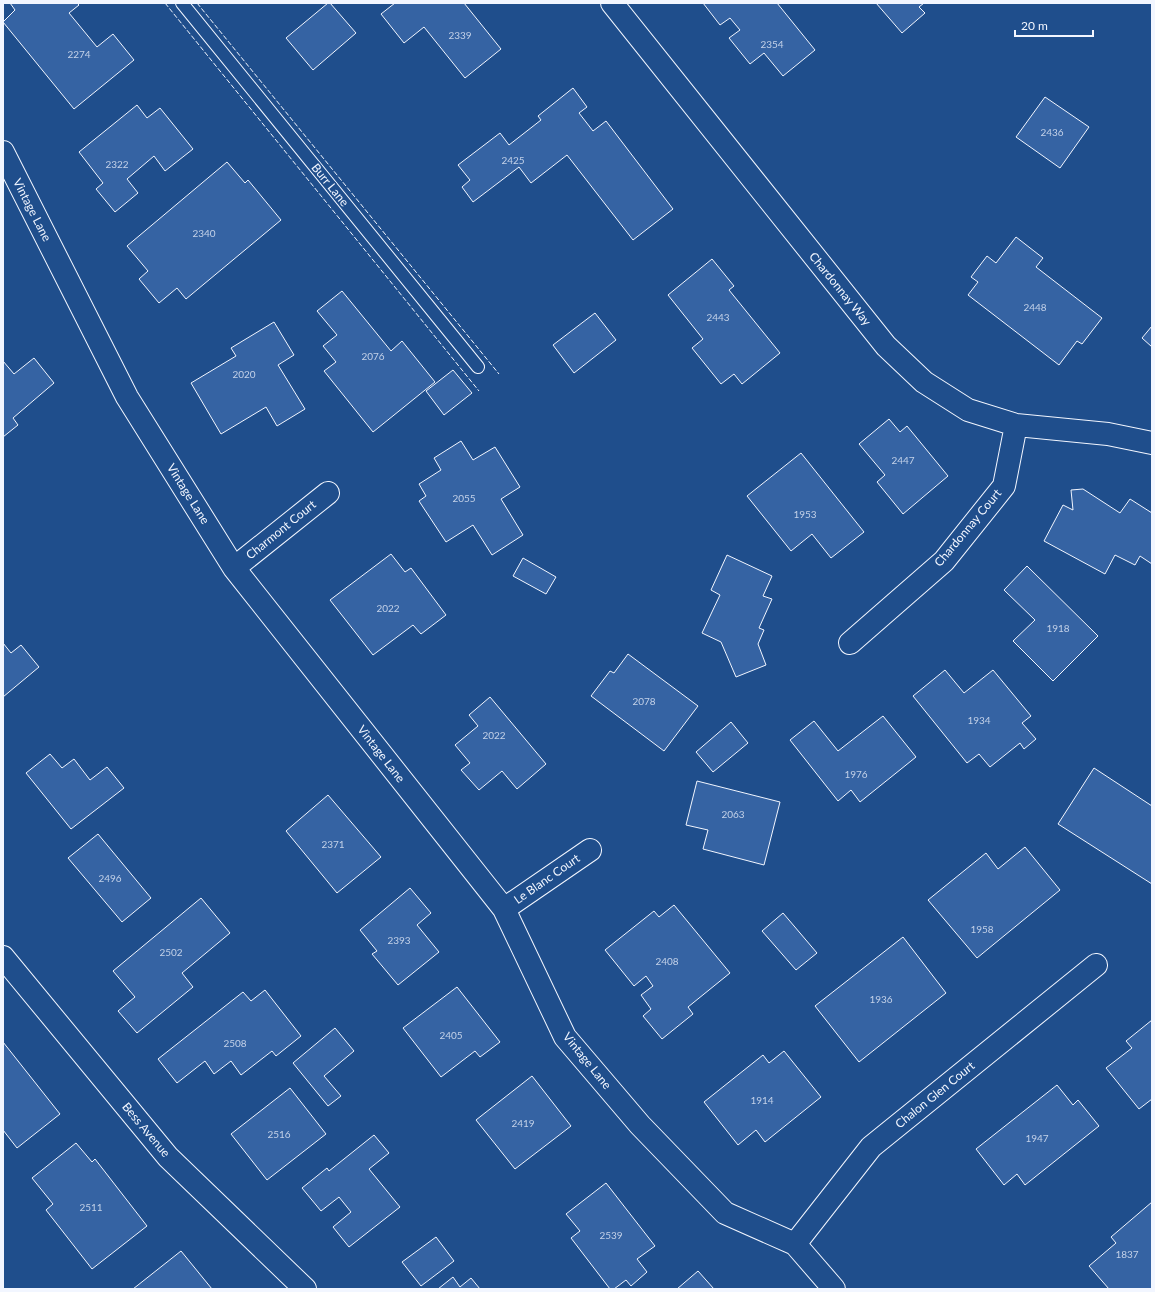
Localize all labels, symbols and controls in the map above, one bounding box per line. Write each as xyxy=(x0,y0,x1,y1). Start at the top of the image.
scale bar xyxy=(1015,12,1093,38)
text: 20 m xyxy=(1021,18,1048,33)
house number: 2339 xyxy=(448,29,472,41)
house number: 2354 xyxy=(760,38,784,50)
house number: 2274 xyxy=(67,48,91,60)
house number: 2436 xyxy=(1040,126,1064,138)
house number: 2425 xyxy=(501,154,525,166)
house number: 2322 xyxy=(105,158,129,170)
street label: Burr Lane xyxy=(308,160,352,209)
street label: Vintage Lane xyxy=(10,176,55,244)
house number: 2340 xyxy=(192,227,216,239)
street label: Chardonnay Way xyxy=(806,249,875,329)
house number: 2448 xyxy=(1023,301,1047,313)
house number: 2443 xyxy=(706,311,730,323)
house number: 2076 xyxy=(361,350,385,362)
house number: 2020 xyxy=(232,368,256,380)
house number: 2447 xyxy=(891,454,915,466)
street label: Vintage Lane xyxy=(164,461,213,527)
street label: Chardonnay Court xyxy=(931,485,1005,569)
house number: 2055 xyxy=(452,492,476,504)
street label: Charmont Court xyxy=(243,496,319,562)
house number: 1953 xyxy=(793,508,817,520)
house number: 2022 xyxy=(376,602,400,614)
house number: 1918 xyxy=(1046,622,1070,634)
house number: 2078 xyxy=(632,695,656,707)
house number: 1934 xyxy=(967,714,991,726)
street label: Vintage Lane xyxy=(354,722,408,785)
house number: 2022 xyxy=(482,729,506,741)
house number: 1976 xyxy=(844,768,868,780)
house number: 2063 xyxy=(721,808,745,820)
house number: 2371 xyxy=(321,838,345,850)
street label: Le Blanc Court xyxy=(511,850,583,907)
house number: 2496 xyxy=(98,872,122,884)
house number: 1958 xyxy=(970,923,994,935)
house number: 2393 xyxy=(387,934,411,946)
house number: 2502 xyxy=(159,946,183,958)
house number: 2408 xyxy=(655,955,679,967)
house number: 1936 xyxy=(869,993,893,1005)
house number: 2405 xyxy=(439,1029,463,1041)
street label: Vintage Lane xyxy=(560,1029,615,1092)
house number: 2508 xyxy=(223,1037,247,1049)
street label: Chalon Glen Court xyxy=(892,1058,978,1131)
house number: 1914 xyxy=(750,1094,774,1106)
street label: Bess Avenue xyxy=(119,1099,174,1160)
house number: 2419 xyxy=(511,1117,535,1129)
house number: 2516 xyxy=(267,1128,291,1140)
house number: 1947 xyxy=(1025,1132,1049,1144)
house number: 2511 xyxy=(79,1201,103,1213)
house number: 2539 xyxy=(599,1229,623,1241)
house number: 1837 xyxy=(1115,1248,1139,1260)

